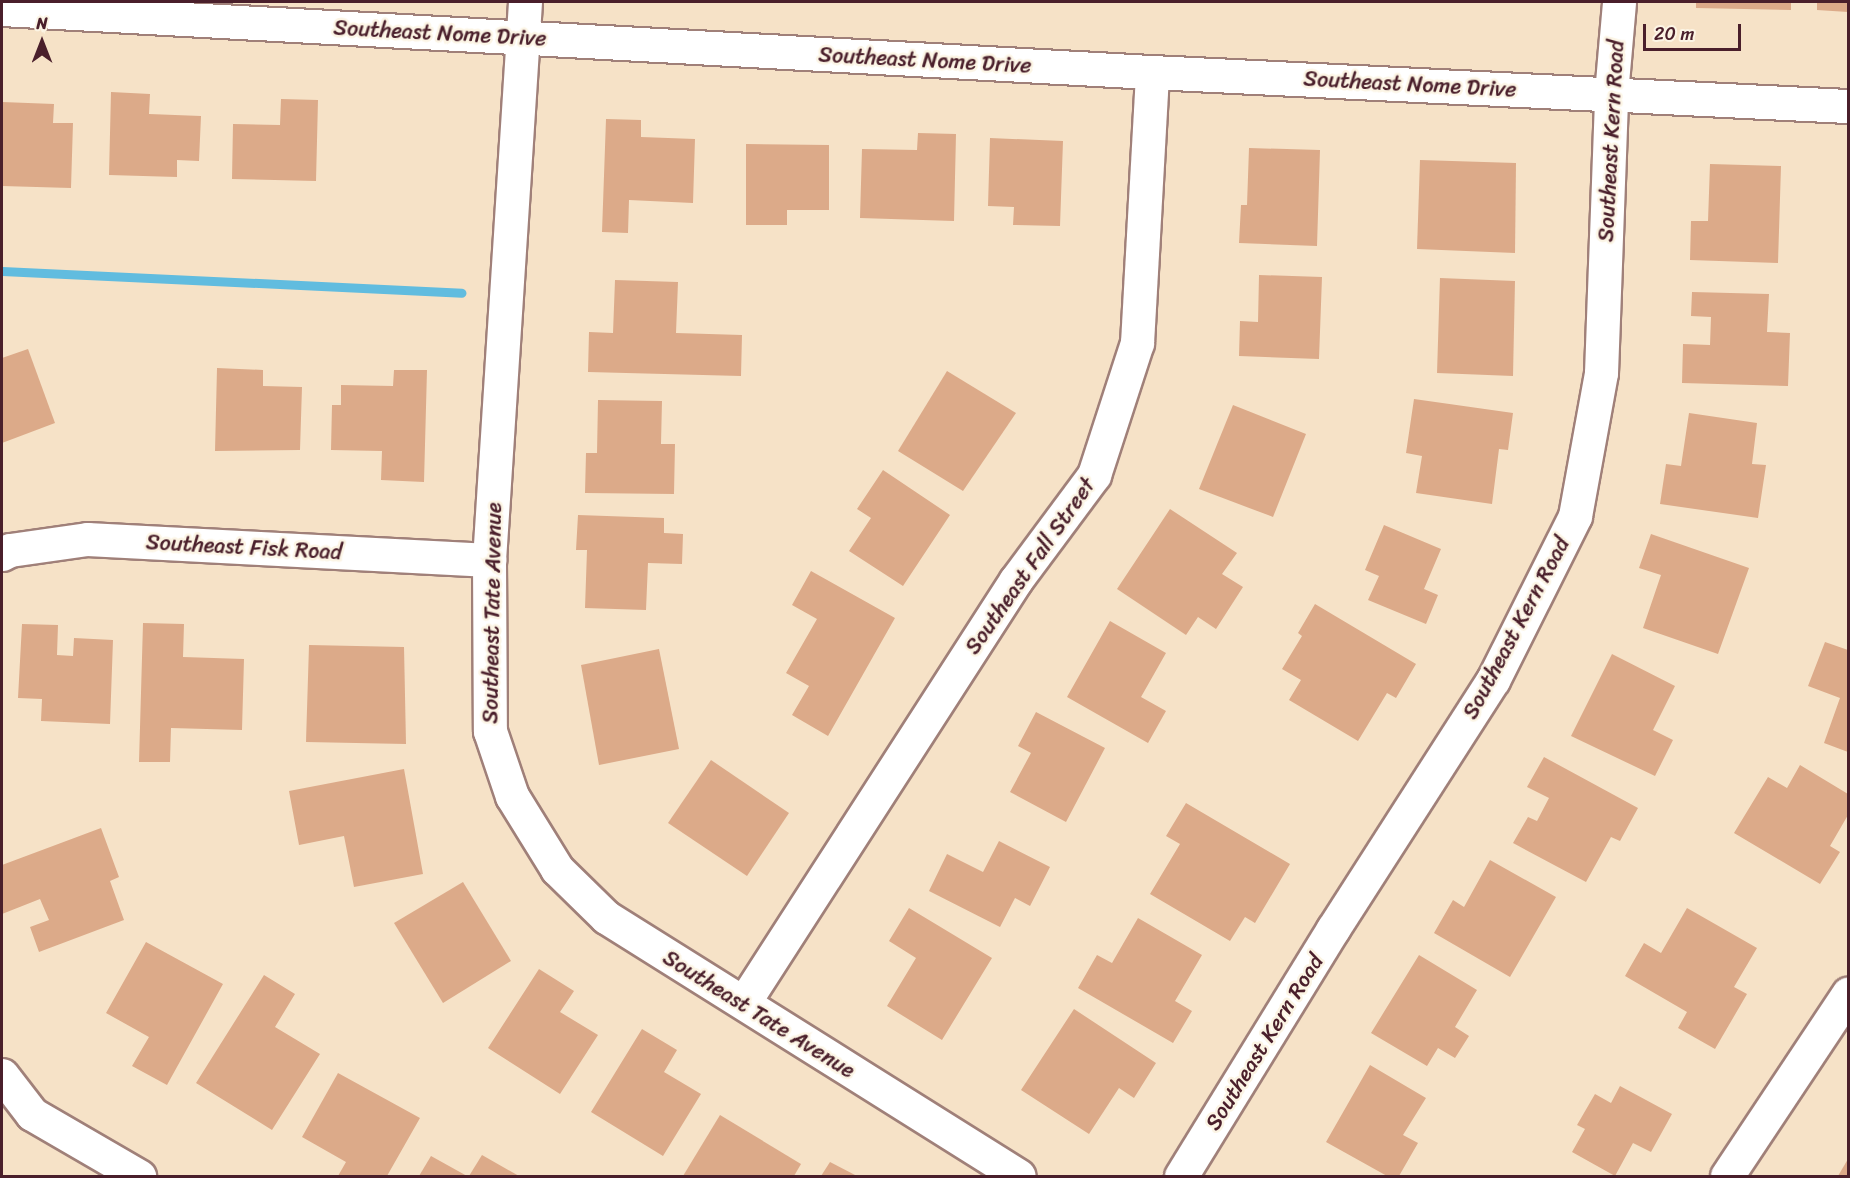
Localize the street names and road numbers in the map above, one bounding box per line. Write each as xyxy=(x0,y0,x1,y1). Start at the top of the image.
street label: Southeast Nome Drive xyxy=(332,14,548,52)
street label: Southeast Kern Road xyxy=(1593,39,1629,243)
street label: Southeast Nome Drive xyxy=(817,41,1033,79)
street label: Southeast Nome Drive xyxy=(1302,65,1518,103)
street label: Southeast Fall Street xyxy=(959,473,1101,659)
street label: Southeast Tate Avenue xyxy=(477,502,507,724)
street label: Southeast Fisk Road xyxy=(145,529,343,565)
street label: Southeast Kern Road xyxy=(1457,532,1575,724)
street label: Southeast Tate Avenue xyxy=(658,944,860,1084)
street label: Southeast Kern Road xyxy=(1199,949,1329,1135)

